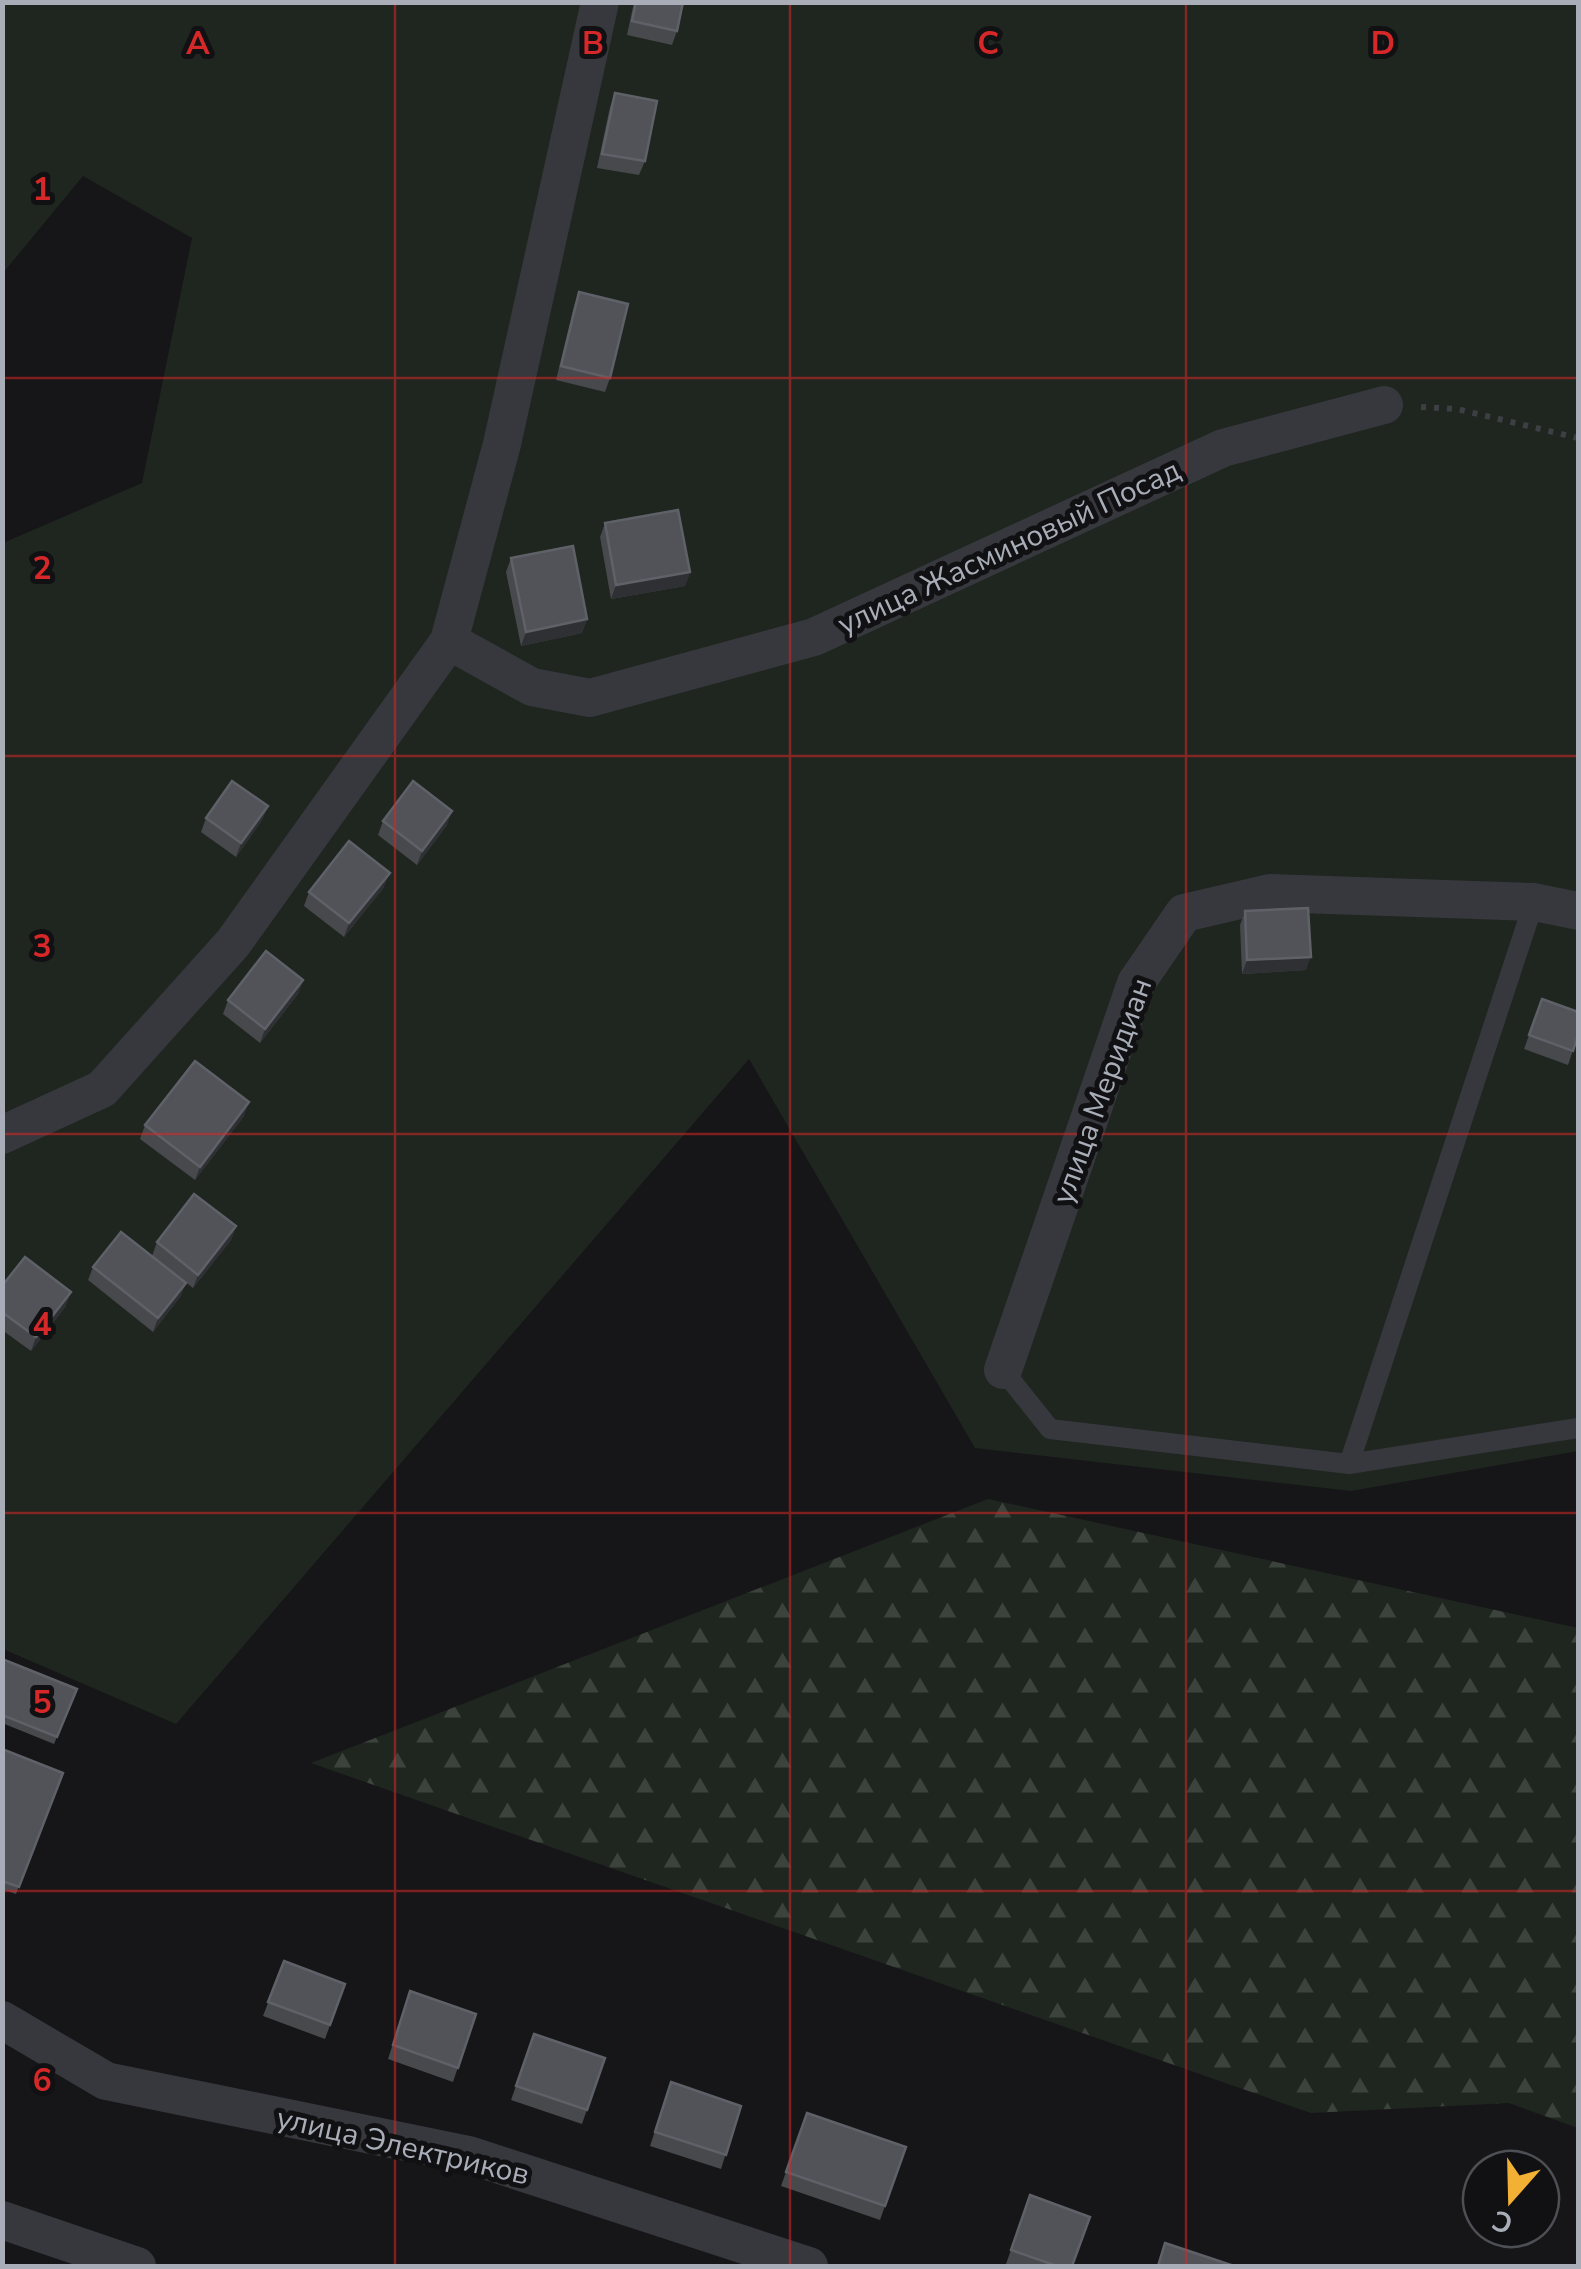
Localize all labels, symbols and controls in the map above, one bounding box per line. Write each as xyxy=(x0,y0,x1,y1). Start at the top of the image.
text: A xyxy=(186,22,210,65)
text: B xyxy=(582,22,604,65)
text: C xyxy=(977,22,999,65)
text: D xyxy=(1371,22,1395,65)
text: 1 xyxy=(32,168,52,211)
street label: улица Жасминовый Посад xyxy=(831,450,1187,645)
text: 2 xyxy=(32,547,52,590)
text: 3 xyxy=(32,925,52,968)
street label: улица Меридиан xyxy=(1043,972,1162,1210)
text: 4 xyxy=(32,1303,52,1346)
text: 5 xyxy=(32,1681,52,1724)
text: 6 xyxy=(32,2059,52,2102)
street label: улица Электриков xyxy=(272,2097,533,2196)
north arrow xyxy=(1461,2149,1561,2249)
text: С xyxy=(1487,2200,1518,2243)

